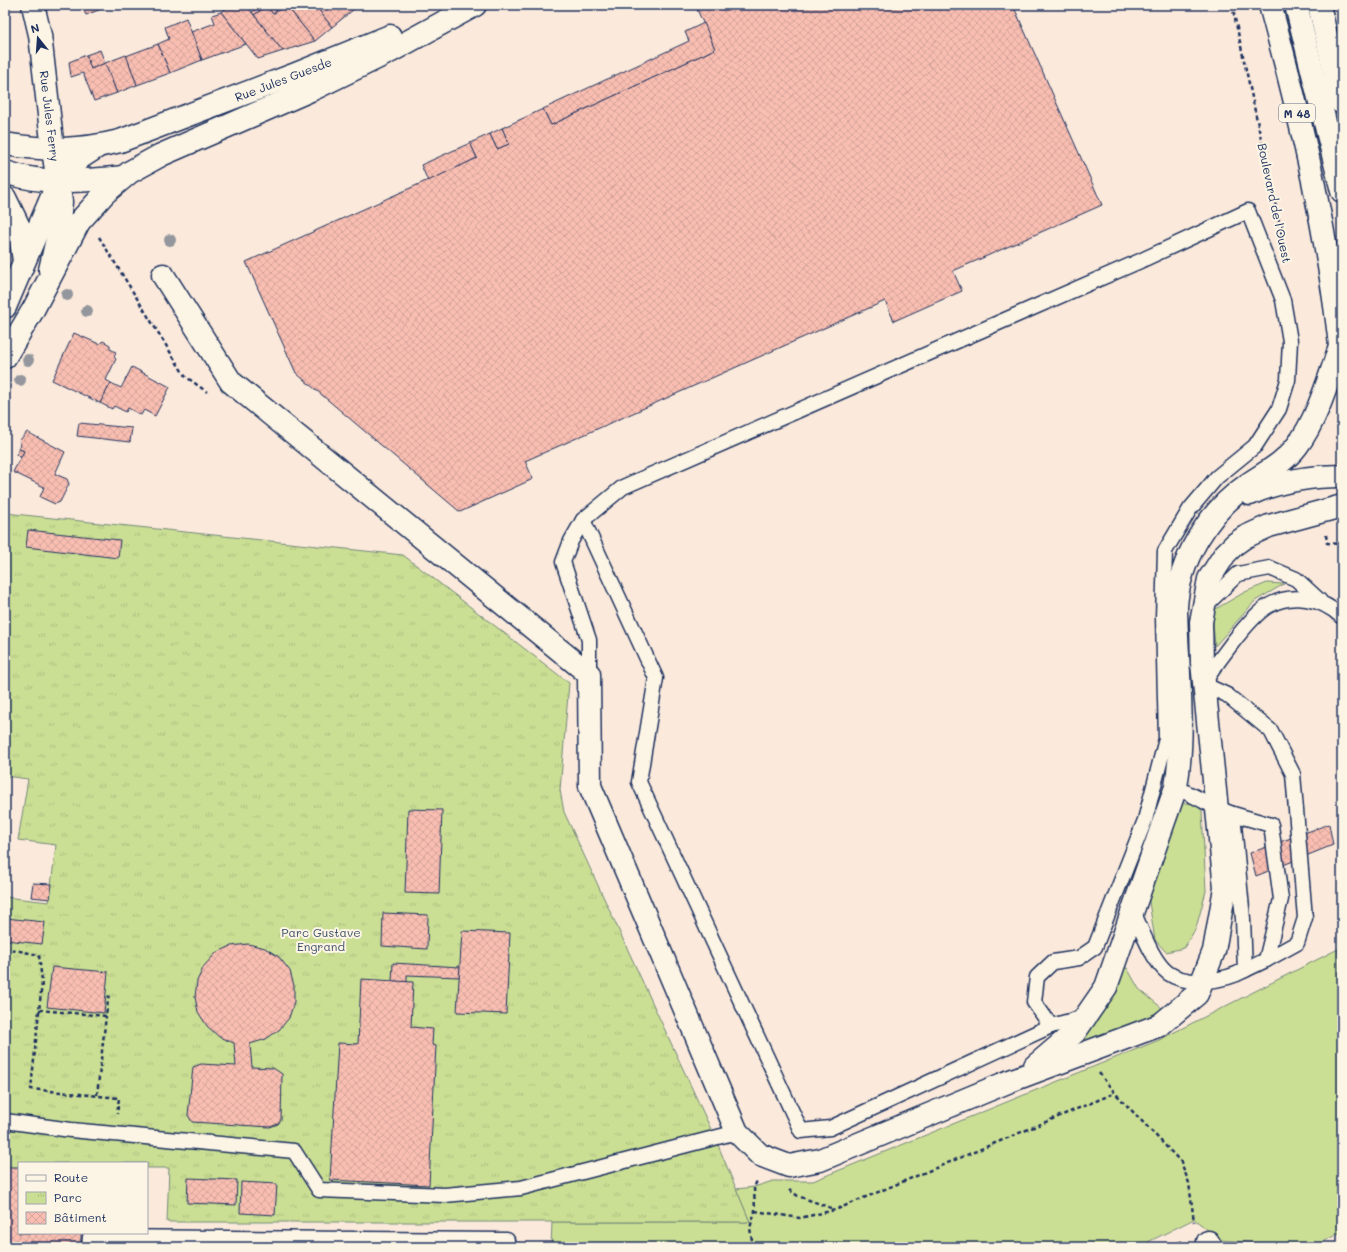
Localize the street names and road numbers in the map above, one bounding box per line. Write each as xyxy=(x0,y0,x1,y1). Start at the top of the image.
street label: Rue Jules Guesde xyxy=(232,53,334,105)
street label: Rue Jules Ferry xyxy=(36,70,64,162)
road number: M 48 xyxy=(1279,104,1315,122)
street label: Boulevard de l'Ouest xyxy=(1254,142,1296,264)

